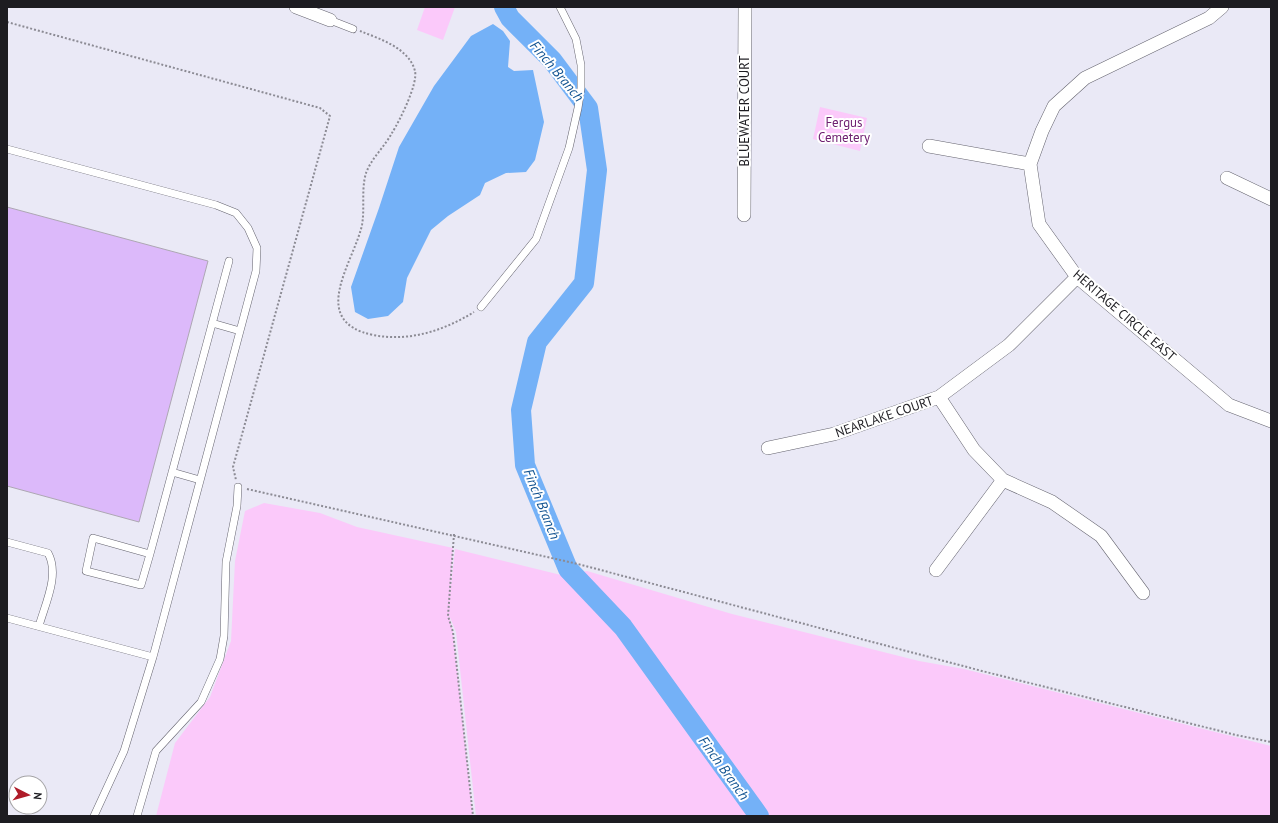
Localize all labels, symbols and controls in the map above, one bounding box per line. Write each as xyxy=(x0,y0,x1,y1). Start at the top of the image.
water label: Finch Branch xyxy=(526,37,588,105)
street label: BLUEWATER COURT xyxy=(736,56,753,166)
park label: Fergus Cemetery xyxy=(818,114,870,146)
street label: HERITAGE CIRCLE EAST xyxy=(1070,266,1180,365)
street label: NEARLAKE COURT xyxy=(833,392,935,441)
water label: Finch Branch xyxy=(520,466,564,542)
water label: Finch Branch xyxy=(695,733,753,803)
north arrow xyxy=(8,775,48,815)
text: N xyxy=(31,792,45,800)

